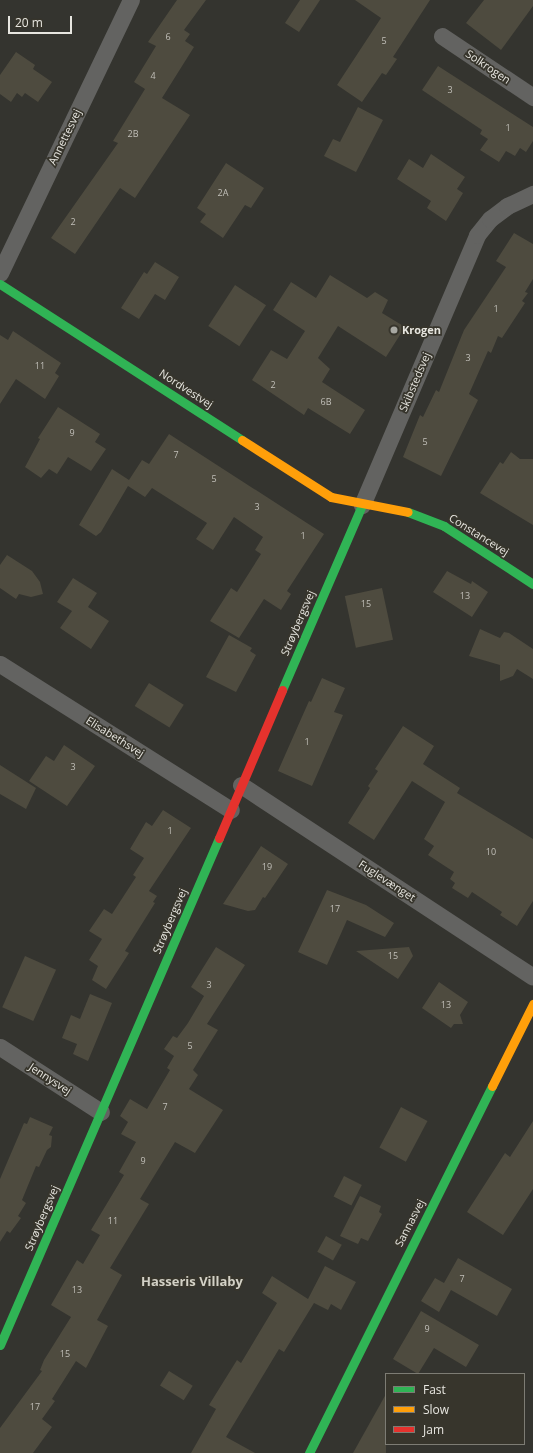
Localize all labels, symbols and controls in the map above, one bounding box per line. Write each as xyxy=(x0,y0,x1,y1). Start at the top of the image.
scale bar xyxy=(10,8,74,34)
text: 20 m xyxy=(15,14,43,31)
house number: 6 xyxy=(165,32,171,42)
house number: 5 xyxy=(381,36,387,46)
street label: Solkrogen xyxy=(463,47,513,87)
house number: 4 xyxy=(150,71,156,81)
house number: 3 xyxy=(447,85,453,95)
street label: Annettesvej xyxy=(46,107,84,167)
house number: 1 xyxy=(505,123,511,133)
house number: 2B xyxy=(128,129,138,139)
house number: 2A xyxy=(218,188,228,198)
house number: 2 xyxy=(70,217,76,227)
house number: 1 xyxy=(493,304,499,314)
place label: Krogen xyxy=(402,323,441,337)
marker: Krogen xyxy=(389,325,399,335)
street label: Skibstedsvej xyxy=(397,350,433,414)
house number: 3 xyxy=(465,353,471,363)
house number: 11 xyxy=(35,361,45,371)
street label: Nordvestvej xyxy=(157,367,215,411)
house number: 2 xyxy=(270,380,276,390)
house number: 6B xyxy=(321,397,331,407)
house number: 9 xyxy=(69,428,75,438)
house number: 5 xyxy=(422,437,428,447)
house number: 7 xyxy=(173,450,179,460)
house number: 5 xyxy=(211,474,217,484)
house number: 3 xyxy=(254,502,260,512)
street label: Constancevej xyxy=(447,511,511,559)
house number: 1 xyxy=(300,531,306,541)
street label: Strøybergsvej xyxy=(278,588,318,658)
house number: 13 xyxy=(460,591,470,601)
house number: 15 xyxy=(361,599,371,609)
street label: Elisabethsvej xyxy=(83,714,147,760)
house number: 1 xyxy=(304,737,310,747)
house number: 3 xyxy=(70,762,76,772)
house number: 1 xyxy=(167,826,173,836)
house number: 10 xyxy=(486,847,496,857)
street label: Fuglevænget xyxy=(356,858,418,904)
house number: 19 xyxy=(262,862,272,872)
street label: Strøybergsvej xyxy=(150,886,190,956)
house number: 17 xyxy=(330,904,340,914)
house number: 15 xyxy=(388,951,398,961)
house number: 3 xyxy=(206,980,212,990)
house number: 13 xyxy=(441,1000,451,1010)
house number: 5 xyxy=(187,1041,193,1051)
street label: Jennysvej xyxy=(26,1060,74,1098)
house number: 7 xyxy=(162,1102,168,1112)
house number: 9 xyxy=(140,1156,146,1166)
street label: Strøybergsvej xyxy=(22,1183,62,1253)
street label: Sannasvej xyxy=(392,1197,428,1249)
house number: 11 xyxy=(108,1216,118,1226)
district label: Hasseris Villaby xyxy=(141,1273,243,1289)
house number: 7 xyxy=(459,1274,465,1284)
house number: 13 xyxy=(72,1285,82,1295)
house number: 9 xyxy=(424,1324,430,1334)
house number: 15 xyxy=(60,1349,70,1359)
legend xyxy=(385,1373,525,1445)
text: Fast xyxy=(423,1381,446,1398)
text: Slow xyxy=(423,1401,449,1418)
house number: 17 xyxy=(30,1402,40,1412)
text: Jam xyxy=(423,1421,444,1438)

